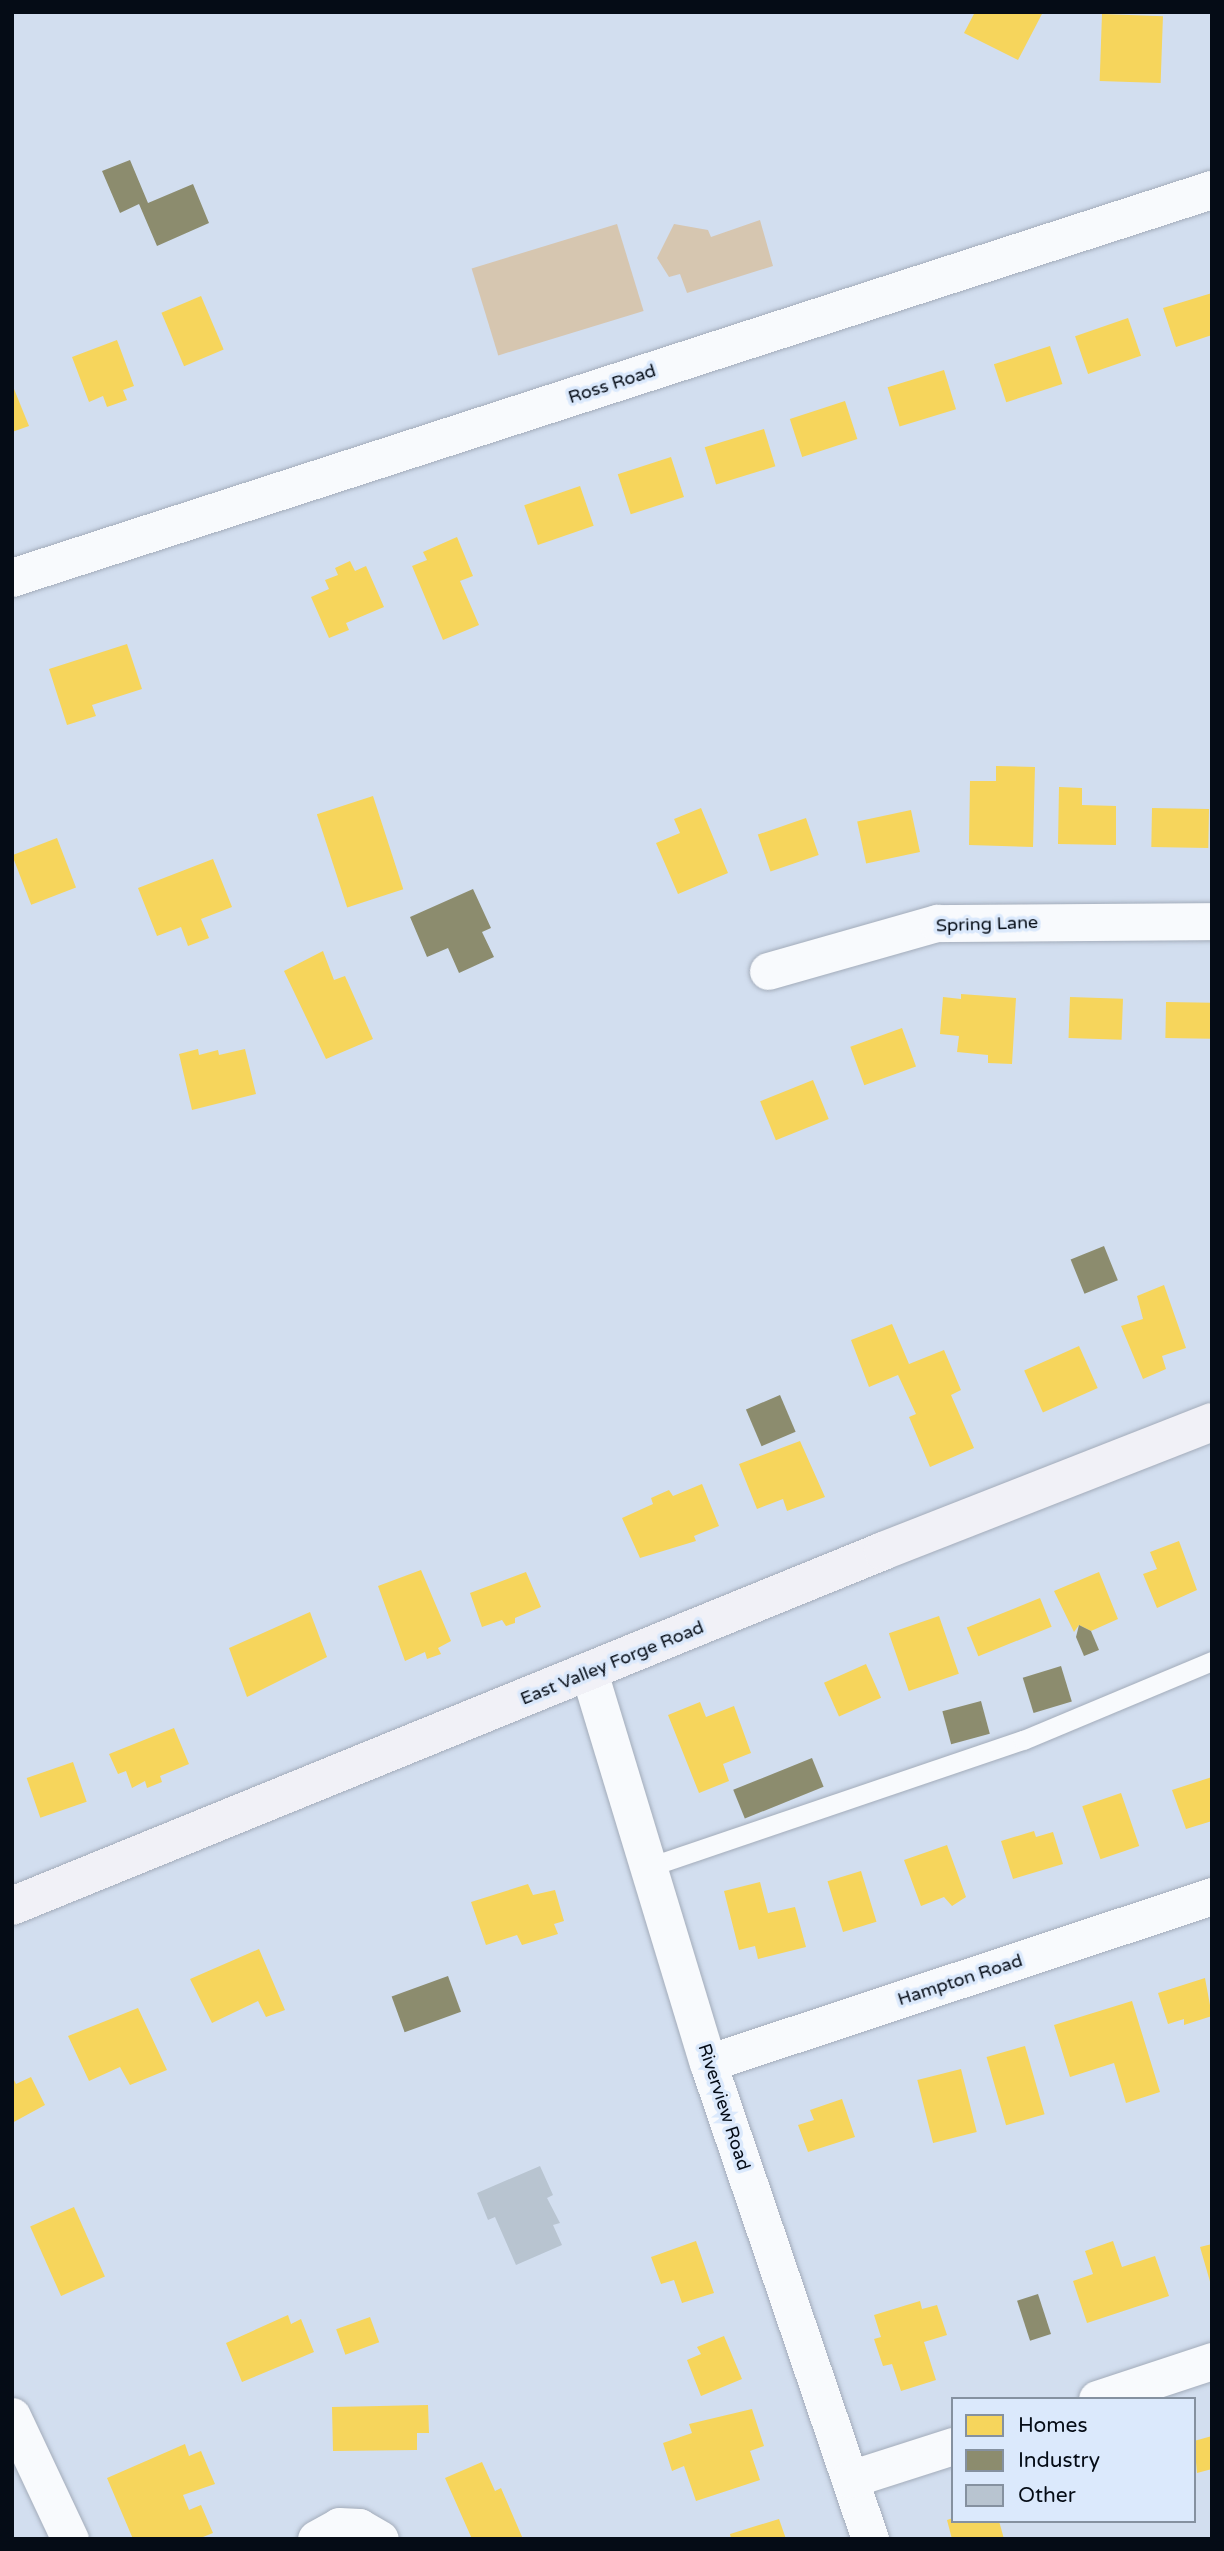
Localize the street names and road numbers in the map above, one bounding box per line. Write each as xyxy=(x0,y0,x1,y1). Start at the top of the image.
street label: Ross Road xyxy=(565,360,659,408)
street label: Spring Lane xyxy=(935,911,1039,937)
street label: East Valley Forge Road xyxy=(517,1616,707,1710)
street label: Hampton Road xyxy=(895,1950,1025,2010)
street label: Riverview Road xyxy=(693,2041,755,2173)

